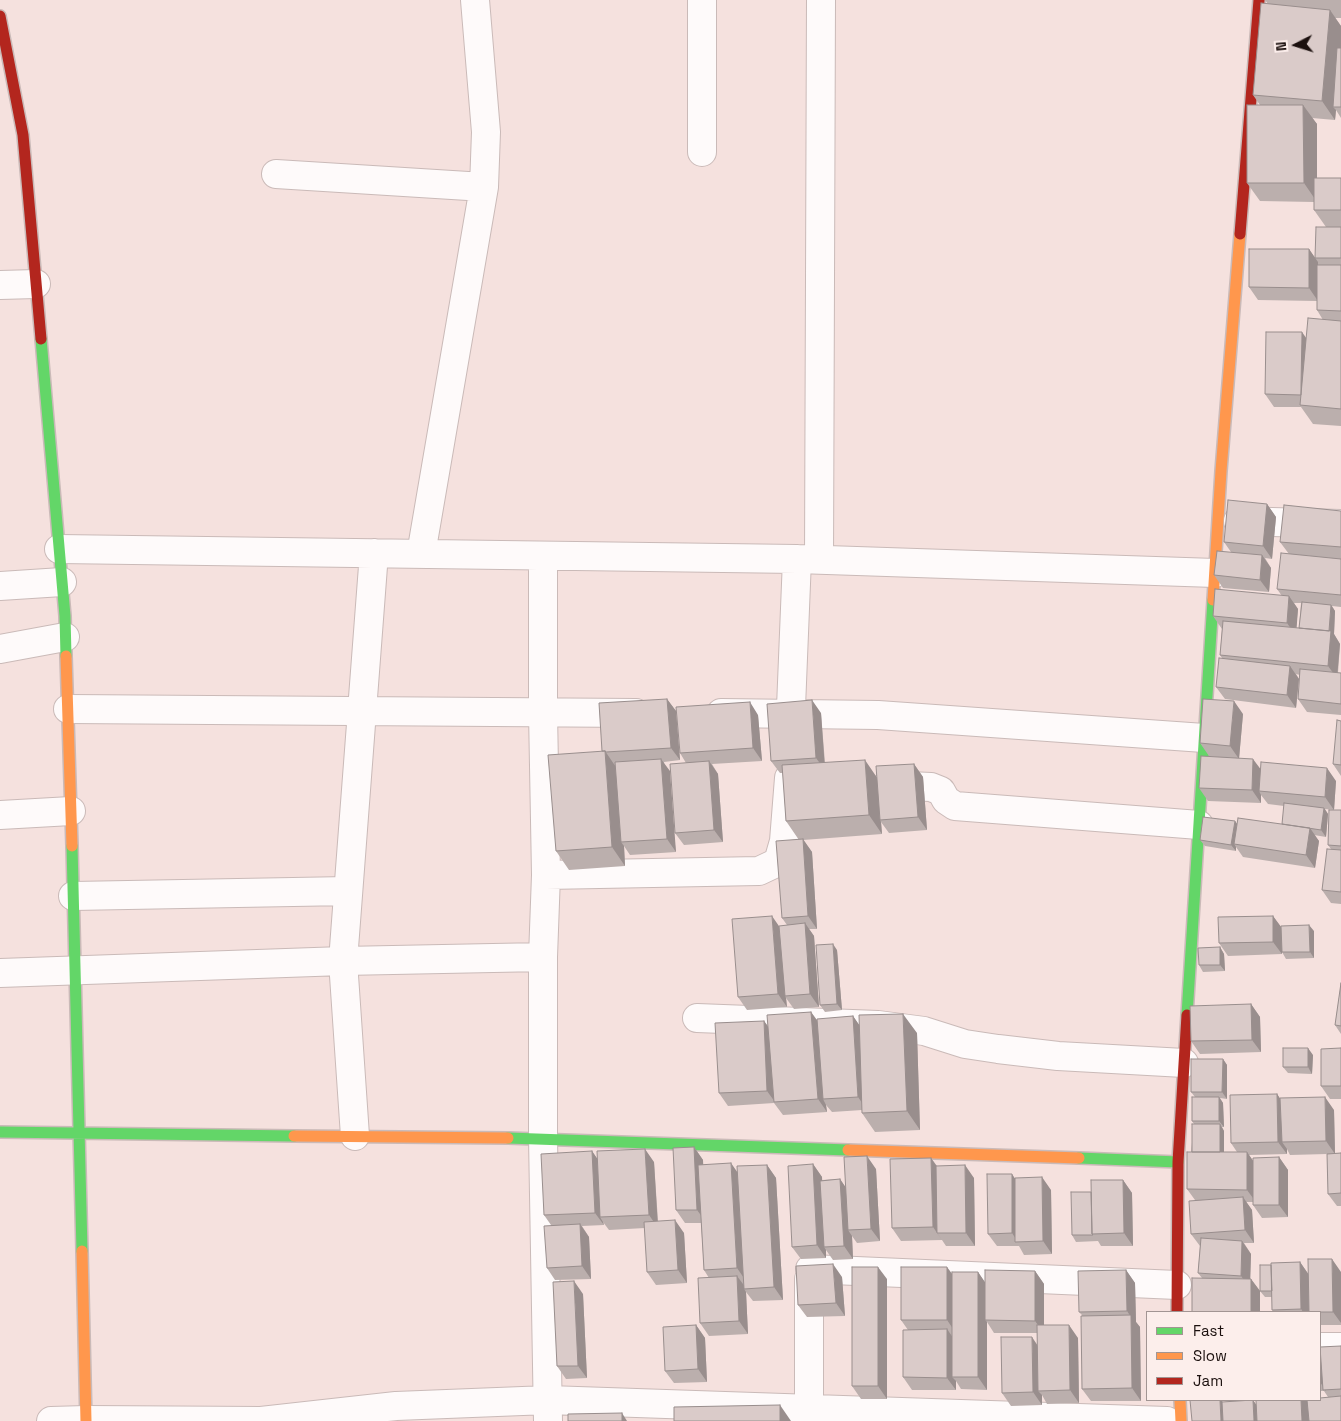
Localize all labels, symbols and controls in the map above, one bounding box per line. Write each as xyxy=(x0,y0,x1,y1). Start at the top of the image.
north arrow xyxy=(1271,20,1321,70)
text: N xyxy=(1272,41,1290,52)
legend xyxy=(1146,1311,1321,1401)
text: Fast xyxy=(1193,1321,1224,1340)
text: Slow xyxy=(1193,1346,1227,1365)
text: Jam xyxy=(1193,1371,1223,1390)

